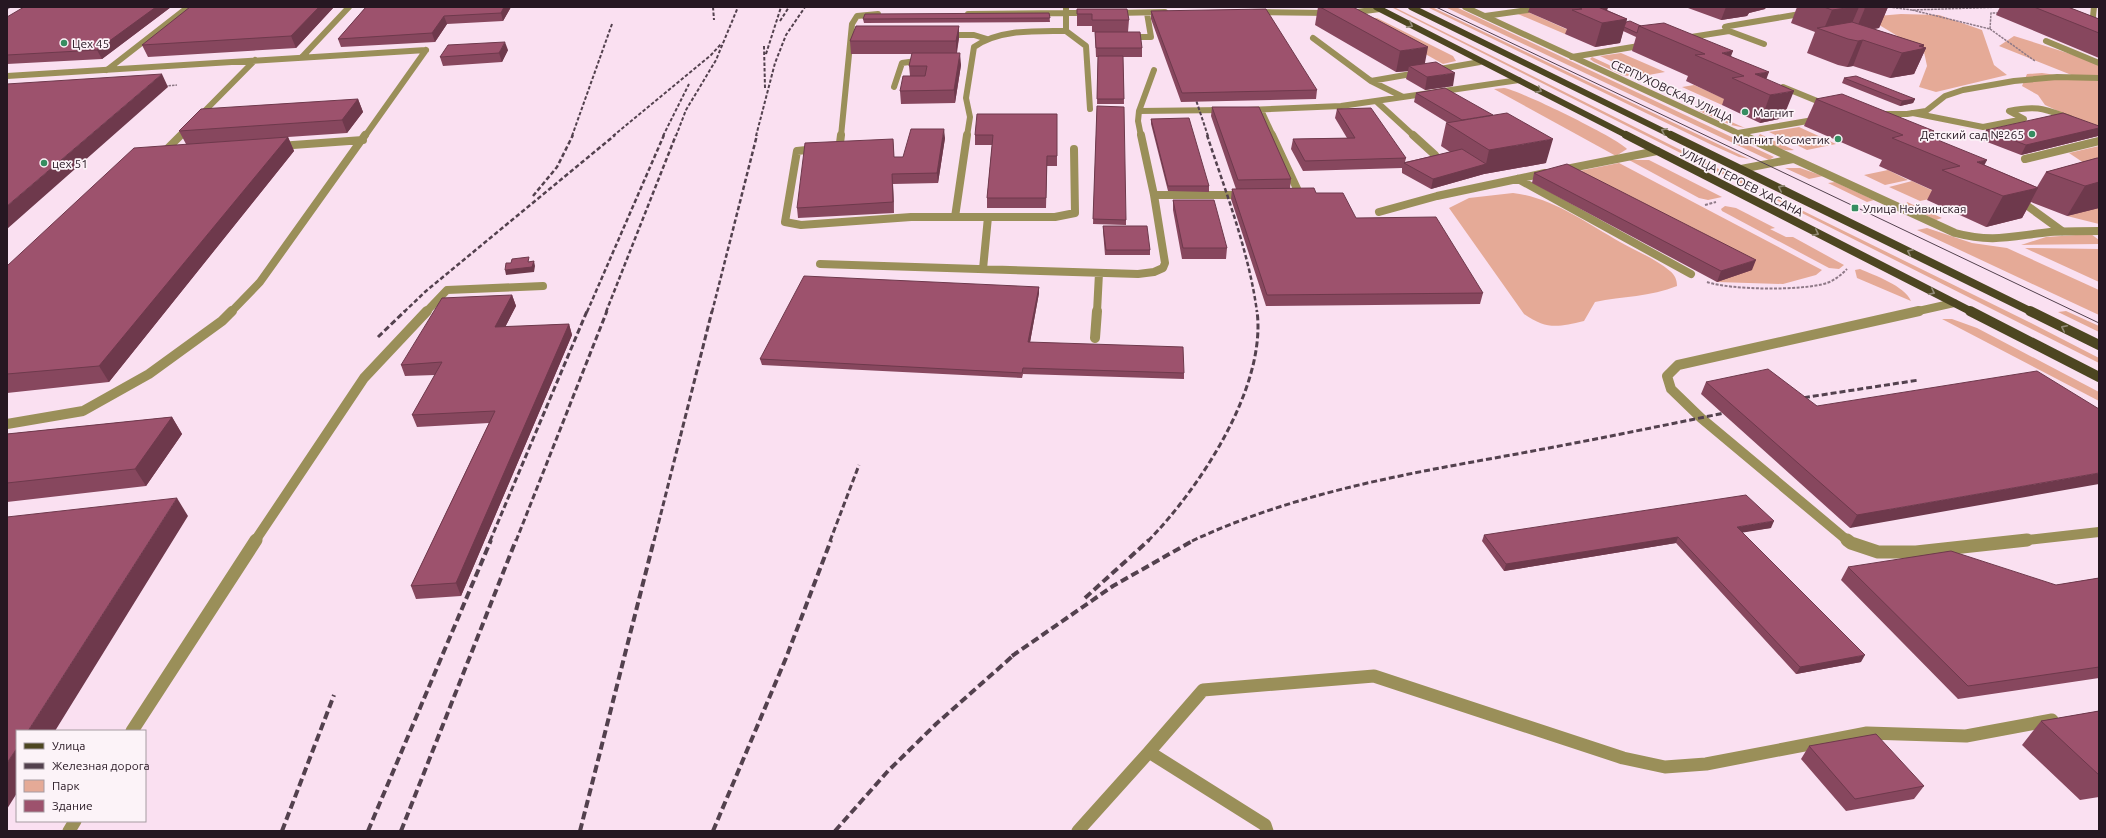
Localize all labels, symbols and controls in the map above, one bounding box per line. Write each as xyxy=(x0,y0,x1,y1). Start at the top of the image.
one-way arrow xyxy=(1406,20,1413,28)
place label: Цех 45 xyxy=(72,37,109,50)
marker: Цех 45 xyxy=(59,38,69,48)
street label: СЕРПУХОВСКАЯ УЛИЦА xyxy=(1609,57,1735,125)
one-way arrow xyxy=(1534,85,1542,93)
place label: Магнит xyxy=(1753,106,1795,119)
marker: Магнит xyxy=(1740,107,1750,117)
one-way arrow xyxy=(1661,128,1668,136)
place label: Детский сад №265 xyxy=(1920,128,2024,141)
marker: Детский сад №265 xyxy=(2027,129,2037,139)
place label: Магнит Косметик xyxy=(1733,133,1830,146)
marker: Магнит Косметик xyxy=(1833,134,1843,144)
street label: УЛИЦА ГЕРОЕВ ХАСАНА xyxy=(1679,145,1806,219)
place label: цех 51 xyxy=(52,157,88,170)
marker: цех 51 xyxy=(39,158,49,168)
one-way arrow xyxy=(1777,185,1785,193)
place label: Улица Нейвинская xyxy=(1863,202,1966,215)
marker: Улица Нейвинская xyxy=(1850,203,1860,213)
one-way arrow xyxy=(1812,228,1819,235)
one-way arrow xyxy=(1906,249,1914,257)
one-way arrow xyxy=(1928,287,1935,294)
one-way arrow xyxy=(2061,325,2068,333)
legend xyxy=(16,730,146,822)
text: Улица xyxy=(52,739,85,752)
text: Железная дорога xyxy=(52,759,150,772)
text: Парк xyxy=(52,779,80,792)
text: Здание xyxy=(52,799,93,812)

